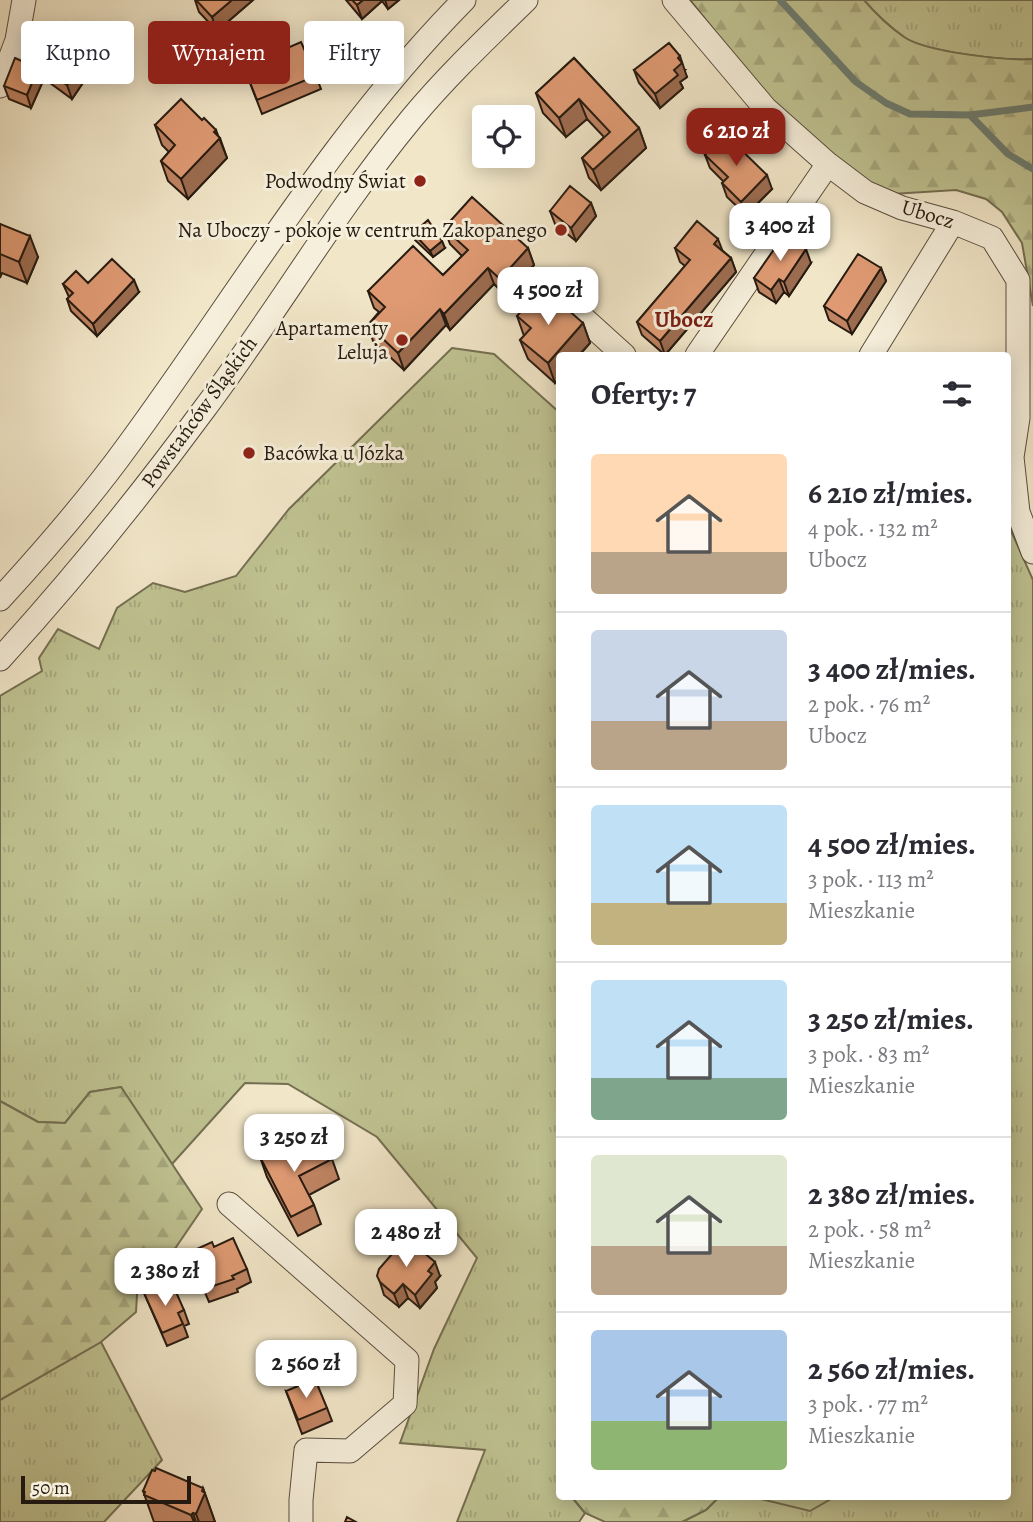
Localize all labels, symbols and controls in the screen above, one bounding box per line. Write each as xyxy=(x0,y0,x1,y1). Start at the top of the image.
chip: Kupno xyxy=(21,21,134,84)
chip: Wynajem xyxy=(148,21,290,84)
chip: Filtry xyxy=(304,21,404,84)
map controls xyxy=(472,105,535,168)
button: locate xyxy=(472,105,535,168)
pin: 6 210 zł xyxy=(664,108,808,168)
text: 6 210 zł xyxy=(702,115,770,146)
place label: Podwodny Świat xyxy=(265,167,406,195)
marker: Podwodny Świat xyxy=(412,173,428,189)
street label: Ubocz xyxy=(898,193,958,235)
pin: 3 400 zł xyxy=(708,204,852,263)
text: 3 400 zł xyxy=(745,210,815,241)
place label: Na Uboczy - pokoje w centrum Zakopanego xyxy=(178,216,547,244)
marker: Na Uboczy - pokoje w centrum Zakopanego xyxy=(553,222,569,238)
pin: 4 500 zł xyxy=(476,268,620,327)
text: 4 500 zł xyxy=(513,274,583,305)
district label: Ubocz xyxy=(654,304,714,335)
place label: Apartamenty Leluja xyxy=(275,314,389,366)
street label: Powstańców Śląskich xyxy=(134,331,264,493)
marker: Apartamenty Leluja xyxy=(394,332,410,348)
text: Oferty: 7 xyxy=(591,374,696,414)
icon: filters xyxy=(938,375,976,413)
place label: Bacówka u Józka xyxy=(263,439,404,467)
marker: Bacówka u Józka xyxy=(241,445,257,461)
text: 6 210 zł/mies. xyxy=(808,473,973,513)
icon: home xyxy=(647,482,731,566)
text: 4 pok. · 132 m² xyxy=(808,513,938,544)
text: Ubocz xyxy=(808,544,867,575)
text: 3 400 zł/mies. xyxy=(808,649,976,689)
icon: home xyxy=(647,658,731,742)
text: 2 pok. · 76 m² xyxy=(808,689,930,720)
text: Ubocz xyxy=(808,720,867,751)
text: 4 500 zł/mies. xyxy=(808,824,976,864)
icon: home xyxy=(647,833,731,917)
text: 3 pok. · 113 m² xyxy=(808,864,934,895)
text: Mieszkanie xyxy=(808,895,915,926)
text: 3 250 zł/mies. xyxy=(808,999,974,1039)
icon: home xyxy=(647,1008,731,1092)
text: 3 pok. · 83 m² xyxy=(808,1039,929,1070)
text: Mieszkanie xyxy=(808,1070,915,1101)
pin: 3 250 zł xyxy=(222,1114,366,1174)
text: 3 250 zł xyxy=(260,1121,328,1152)
text: 2 380 zł/mies. xyxy=(808,1174,976,1214)
icon: home xyxy=(647,1183,731,1267)
pin: 2 480 zł xyxy=(334,1210,478,1269)
text: 2 pok. · 58 m² xyxy=(808,1214,931,1245)
text: 2 480 zł xyxy=(371,1216,441,1247)
text: Mieszkanie xyxy=(808,1245,915,1276)
pin: 2 380 zł xyxy=(93,1248,237,1308)
text: 2 380 zł xyxy=(130,1255,200,1286)
pin: 2 560 zł xyxy=(234,1340,378,1400)
text: 2 560 zł xyxy=(272,1347,340,1378)
text: 2 560 zł/mies. xyxy=(808,1349,975,1389)
icon: home xyxy=(647,1358,731,1442)
text: 3 pok. · 77 m² xyxy=(808,1389,928,1420)
text: Mieszkanie xyxy=(808,1420,915,1451)
scale bar xyxy=(21,1473,191,1505)
text: 50 m xyxy=(32,1475,70,1501)

